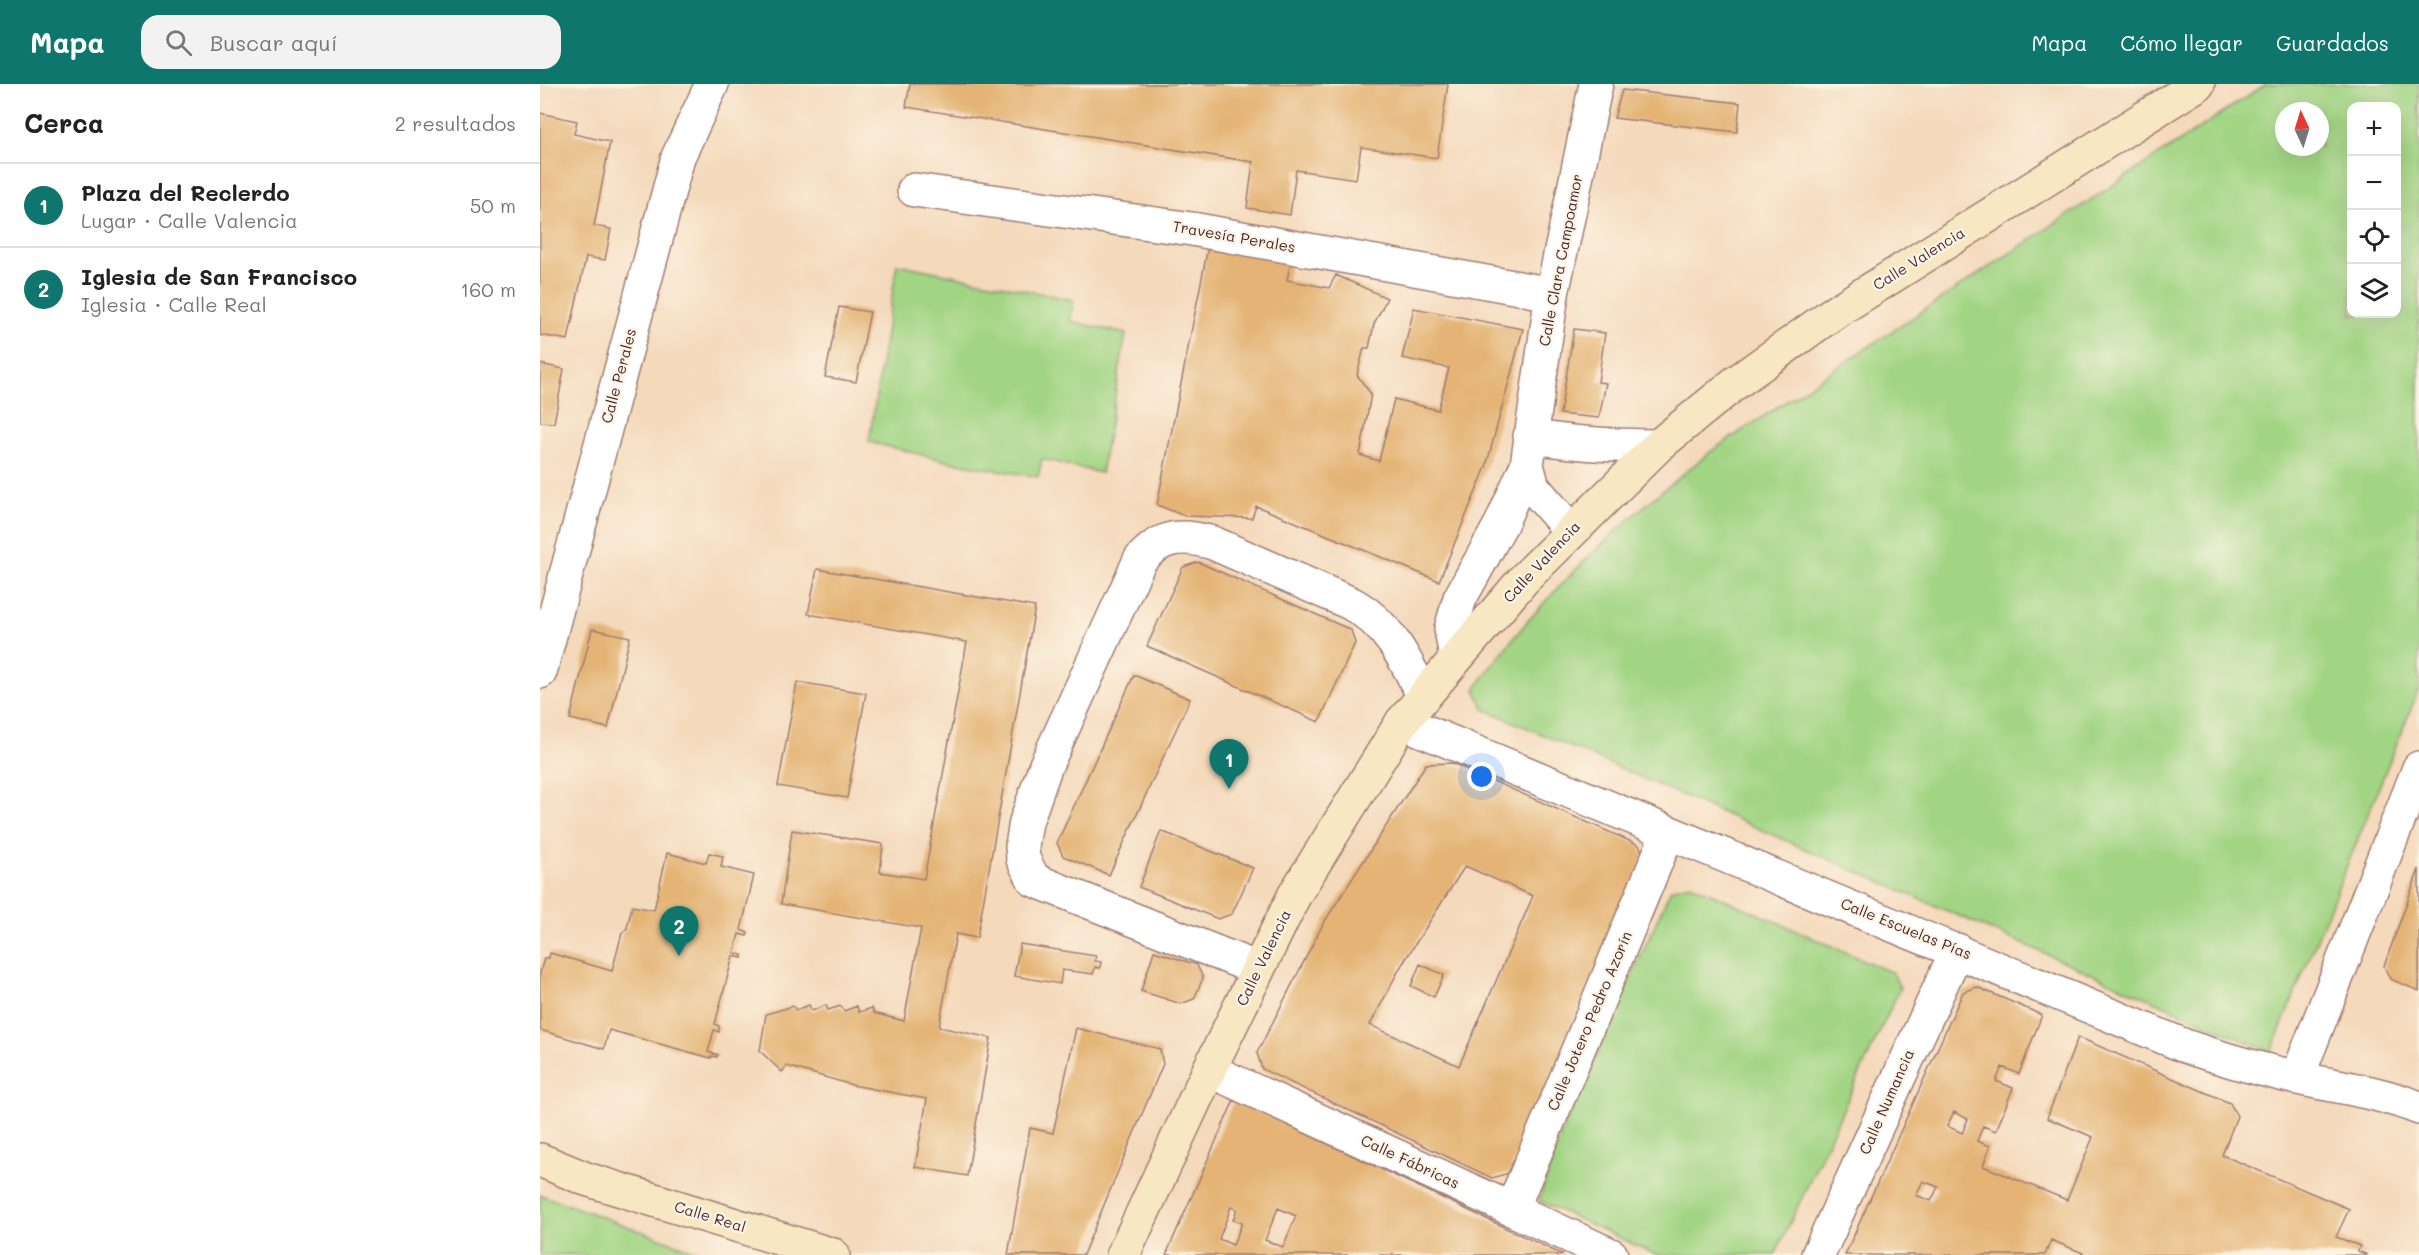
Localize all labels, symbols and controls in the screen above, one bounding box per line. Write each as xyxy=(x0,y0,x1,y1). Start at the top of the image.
search box xyxy=(141,15,561,69)
text: Mapa xyxy=(30,24,105,60)
icon: search xyxy=(162,26,195,59)
text: Buscar aquí xyxy=(210,28,338,57)
text: Mapa xyxy=(2031,29,2087,56)
text: Cómo llegar xyxy=(2120,29,2243,56)
text: Guardados xyxy=(2276,29,2389,56)
north arrow xyxy=(2275,102,2329,156)
map controls xyxy=(2347,102,2401,318)
button: + xyxy=(2347,102,2401,156)
text: Cerca xyxy=(24,106,104,140)
text: 2 resultados xyxy=(395,110,516,136)
button: − xyxy=(2347,156,2401,210)
street label: Calle Clara Campoamor xyxy=(1534,172,1587,348)
text: Plaza del Reclerdo xyxy=(81,178,290,207)
text: 1 xyxy=(39,192,48,218)
text: 50 m xyxy=(470,192,516,218)
text: Lugar · Calle Valencia xyxy=(81,207,298,233)
button: locate xyxy=(2347,210,2401,264)
street label: Travesía Perales xyxy=(1171,215,1297,257)
street label: Calle Valencia xyxy=(1869,222,1968,294)
text: Iglesia de San Francisco xyxy=(81,262,357,291)
button: layers xyxy=(2347,264,2401,318)
text: 2 xyxy=(38,276,49,302)
text: 160 m xyxy=(460,276,516,302)
text: Iglesia · Calle Real xyxy=(81,291,267,317)
street label: Calle Perales xyxy=(596,326,640,425)
street label: Calle Valencia xyxy=(1498,516,1584,606)
pin: 1 xyxy=(1210,740,1248,789)
your location xyxy=(1467,762,1496,791)
street label: Calle Escuelas Pías xyxy=(1838,893,1975,963)
pin: 2 xyxy=(660,906,698,956)
street label: Calle Valencia xyxy=(1231,906,1295,1009)
street label: Calle Jotero Pedro Azorín xyxy=(1542,928,1636,1113)
street label: Calle Numancia xyxy=(1854,1046,1918,1157)
street label: Calle Fábricas xyxy=(1358,1130,1463,1193)
street label: Calle Real xyxy=(672,1196,748,1236)

